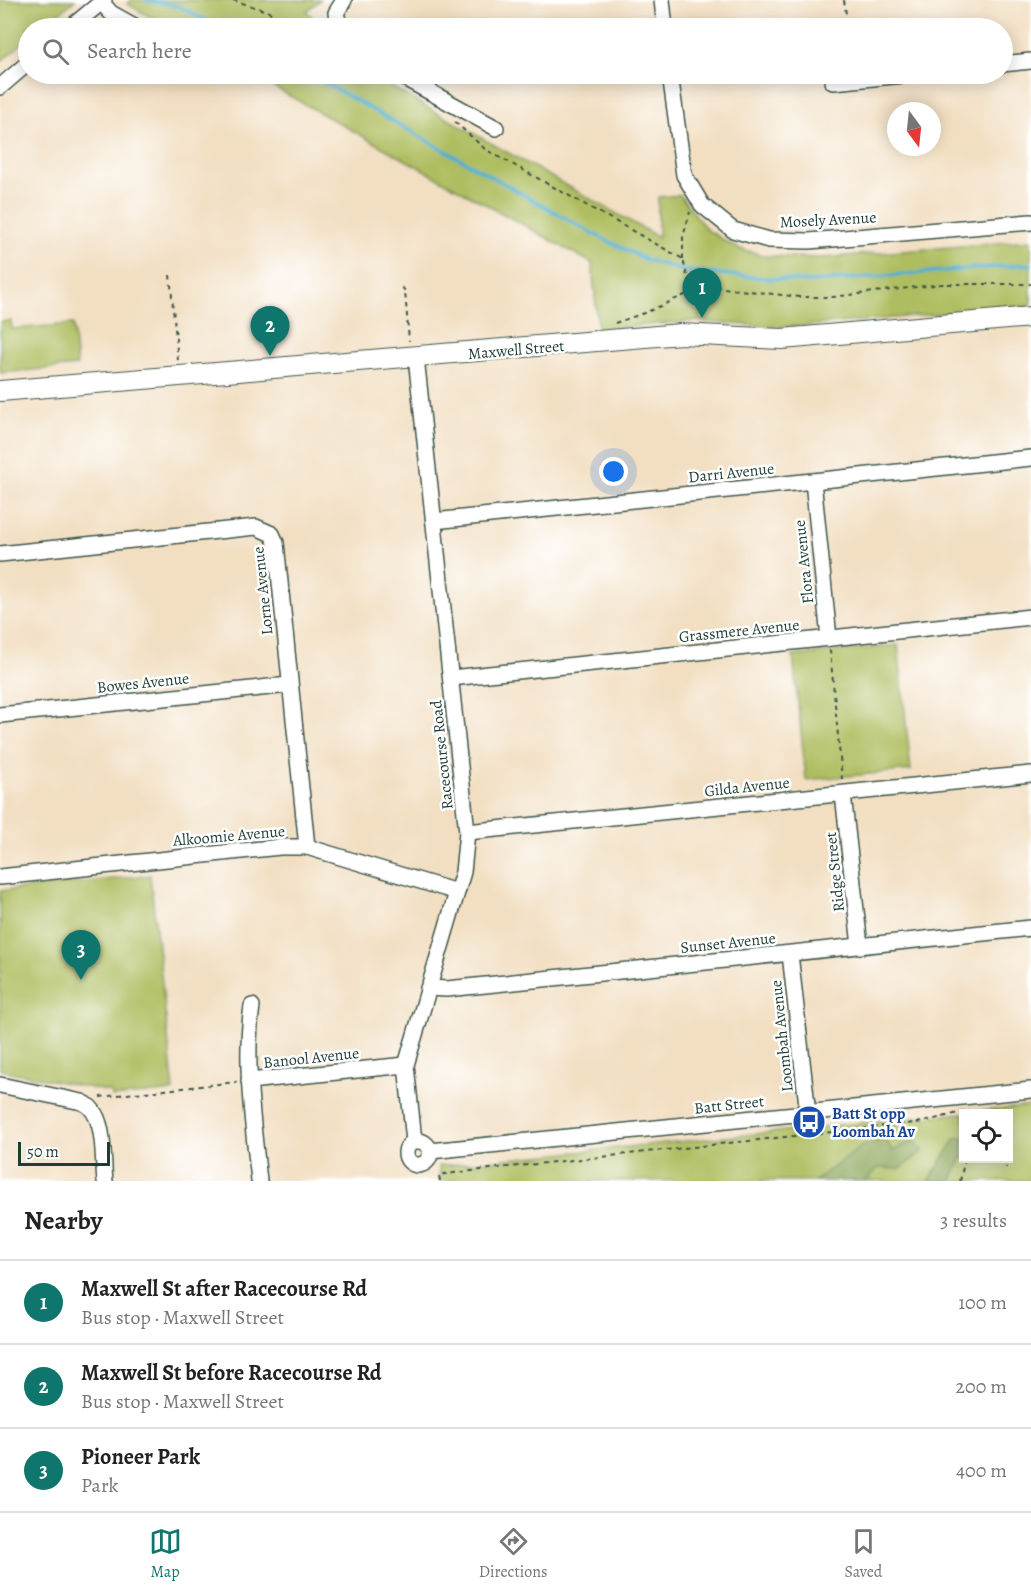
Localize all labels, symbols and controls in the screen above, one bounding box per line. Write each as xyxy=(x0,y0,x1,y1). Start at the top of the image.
search box xyxy=(18,18,1013,84)
icon: search xyxy=(39,35,72,68)
text: Search here xyxy=(87,36,192,66)
north arrow xyxy=(887,102,941,156)
street label: Mosely Avenue xyxy=(779,206,877,234)
pin: 1 xyxy=(682,268,722,318)
pin: 2 xyxy=(250,306,290,356)
street label: Maxwell Street xyxy=(467,335,565,365)
your location xyxy=(599,457,628,486)
street label: Darri Avenue xyxy=(687,458,775,488)
street label: Flora Avenue xyxy=(789,519,819,605)
street label: Lorne Avenue xyxy=(247,546,279,636)
street label: Grassmere Avenue xyxy=(678,614,800,648)
street label: Bowes Avenue xyxy=(96,667,190,699)
street label: Racecourse Road xyxy=(425,699,459,811)
street label: Gilda Avenue xyxy=(703,772,791,802)
street label: Alkoomie Avenue xyxy=(171,820,286,852)
street label: Ridge Street xyxy=(820,831,850,913)
street label: Sunset Avenue xyxy=(679,927,777,959)
pin: 3 xyxy=(62,930,100,980)
street label: Loombah Avenue xyxy=(765,979,799,1093)
street label: Banool Avenue xyxy=(262,1042,360,1074)
street label: Batt Street xyxy=(693,1090,765,1120)
place label: Batt St opp Loombah Av xyxy=(832,1103,915,1143)
bus stop icon: Batt St opp Loombah Av xyxy=(791,1104,827,1140)
map controls xyxy=(959,1109,1013,1163)
button: locate xyxy=(959,1109,1013,1163)
scale bar xyxy=(18,1139,110,1166)
text: 50 m xyxy=(27,1141,59,1163)
text: Nearby xyxy=(24,1203,103,1238)
text: 3 results xyxy=(940,1207,1007,1234)
text: Maxwell St after Racecourse Rd xyxy=(81,1274,367,1304)
text: 1 xyxy=(40,1289,47,1316)
text: 100 m xyxy=(958,1289,1007,1316)
text: Bus stop · Maxwell Street xyxy=(81,1304,284,1331)
text: Maxwell St before Racecourse Rd xyxy=(81,1358,382,1388)
text: 2 xyxy=(39,1373,48,1400)
text: 200 m xyxy=(956,1373,1007,1400)
text: Bus stop · Maxwell Street xyxy=(81,1388,284,1415)
text: Pioneer Park xyxy=(81,1442,200,1472)
text: 3 xyxy=(39,1457,48,1484)
text: 400 m xyxy=(956,1457,1007,1484)
text: Park xyxy=(81,1472,119,1499)
tab: Map xyxy=(149,1525,182,1583)
tab: Directions xyxy=(479,1525,547,1583)
tab: Saved xyxy=(844,1525,882,1583)

